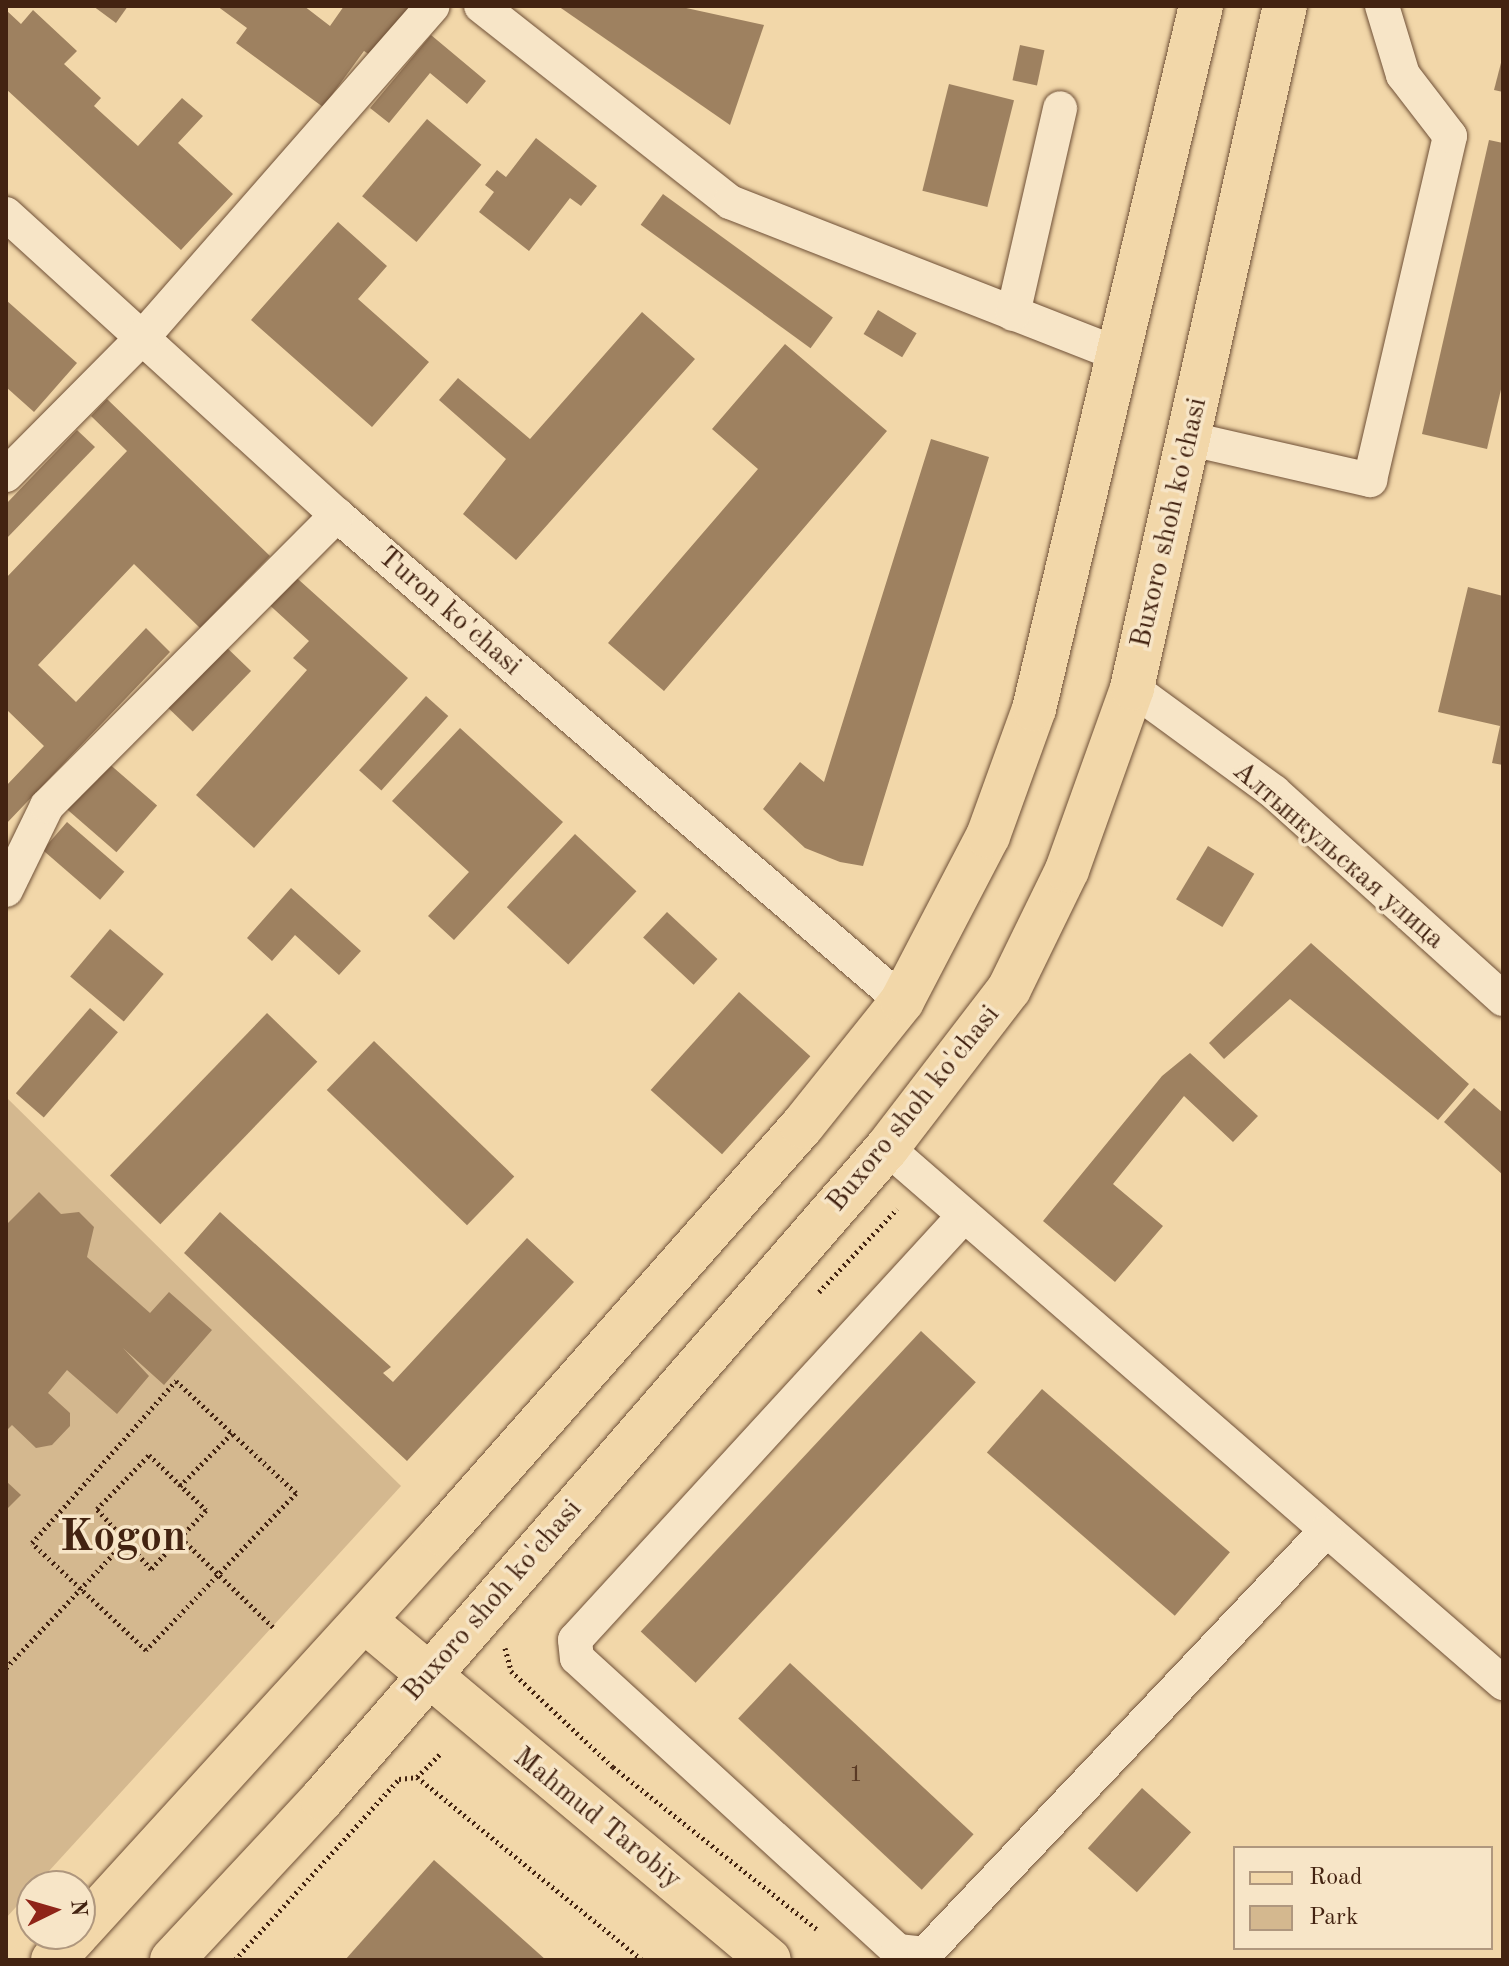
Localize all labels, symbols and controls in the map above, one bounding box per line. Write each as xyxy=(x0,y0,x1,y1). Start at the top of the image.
street label: Buxoro shoh ko'chasi xyxy=(1125,395,1215,651)
street label: Turon ko'chasi xyxy=(370,540,528,684)
street label: Алтынкульская улица xyxy=(1225,755,1451,957)
street label: Buxoro shoh ko'chasi xyxy=(820,999,1008,1219)
street label: Buxoro shoh ko'chasi xyxy=(396,1493,590,1709)
district label: Kogon xyxy=(59,1512,187,1564)
street label: Mahmud Tarobiy xyxy=(506,1741,688,1897)
house number: 1 xyxy=(849,1762,863,1790)
legend xyxy=(1233,1846,1493,1950)
text: Road xyxy=(1309,1866,1362,1890)
north arrow xyxy=(16,1870,96,1950)
text: N xyxy=(66,1899,90,1917)
text: Park xyxy=(1309,1906,1358,1930)

